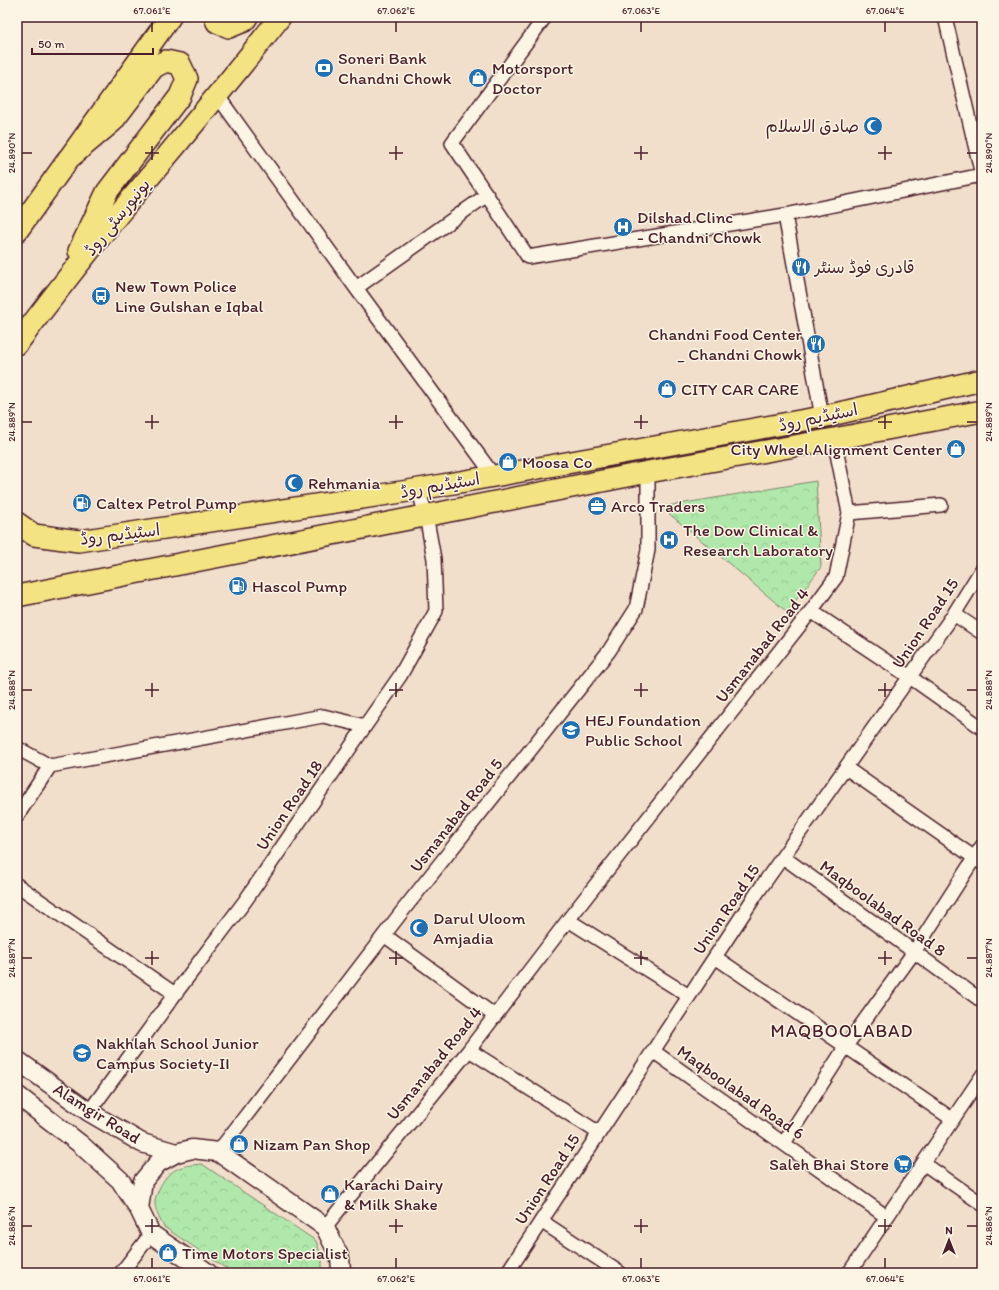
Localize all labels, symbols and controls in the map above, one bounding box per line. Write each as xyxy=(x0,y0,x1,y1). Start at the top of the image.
text: 67.061°E xyxy=(133,4,171,17)
text: 67.062°E xyxy=(377,4,415,17)
text: 67.063°E xyxy=(622,4,661,17)
text: 67.064°E xyxy=(866,4,905,17)
scale bar xyxy=(32,30,153,56)
text: 50 m xyxy=(38,37,64,51)
place label: Soneri Bank Chandni Chowk xyxy=(338,48,452,88)
bank icon: Soneri Bank Chandni Chowk xyxy=(313,57,335,79)
place label: Motorsport Doctor xyxy=(492,58,574,98)
shop icon: Motorsport Doctor xyxy=(467,67,489,89)
mosque icon: صادق الاسلام xyxy=(862,115,884,137)
place label: صادق الاسلام xyxy=(765,116,859,139)
text: 24.890°N xyxy=(5,133,18,173)
text: 24.890°N xyxy=(982,133,995,173)
street label: یونیورسٹی روڈ xyxy=(80,174,155,260)
place label: Dilshad Clinc - Chandni Chowk xyxy=(637,207,761,247)
hospital icon: Dilshad Clinc - Chandni Chowk xyxy=(612,216,634,238)
restaurant icon: قادری فوڈ سنٹر xyxy=(790,256,812,278)
place label: قادری فوڈ سنٹر xyxy=(813,257,915,278)
place label: New Town Police Line Gulshan e Iqbal xyxy=(115,276,264,316)
bus stop icon: New Town Police Line Gulshan e Iqbal xyxy=(90,285,112,307)
place label: Chandni Food Center _ Chandni Chowk xyxy=(648,324,803,364)
restaurant icon: Chandni Food Center _ Chandni Chowk xyxy=(805,333,827,355)
shop icon: CITY CAR CARE xyxy=(656,378,678,400)
place label: CITY CAR CARE xyxy=(681,379,799,399)
street label: اسٹیڈیم روڈ xyxy=(776,399,860,438)
text: 24.889°N xyxy=(5,402,18,442)
text: 24.889°N xyxy=(982,402,995,442)
shop icon: City Wheel Alignment Center xyxy=(945,438,967,460)
place label: City Wheel Alignment Center xyxy=(731,439,942,459)
shop icon: Moosa Co xyxy=(497,451,519,473)
place label: Moosa Co xyxy=(522,452,593,472)
street label: اسٹیڈیم روڈ xyxy=(399,468,482,505)
mosque icon: Rehmania xyxy=(283,472,305,494)
place label: Rehmania xyxy=(308,473,380,493)
fuel station icon: Caltex Petrol Pump xyxy=(71,492,93,514)
place label: Caltex Petrol Pump xyxy=(96,493,237,513)
office icon: Arco Traders xyxy=(586,495,608,517)
place label: Arco Traders xyxy=(611,496,705,516)
street label: اسٹیڈیم روڈ xyxy=(79,519,162,552)
place label: The Dow Clinical & Research Laboratory xyxy=(683,520,833,560)
hospital icon: The Dow Clinical & Research Laboratory xyxy=(658,529,680,551)
street label: Union Road 15 xyxy=(888,574,963,672)
fuel station icon: Hascol Pump xyxy=(227,575,249,597)
place label: Hascol Pump xyxy=(252,576,347,596)
street label: Usmanabad Road 4 xyxy=(711,584,813,706)
text: 24.888°N xyxy=(5,670,18,710)
text: 24.888°N xyxy=(982,670,995,710)
place label: HEJ Foundation Public School xyxy=(585,710,701,750)
school or university icon: HEJ Foundation Public School xyxy=(560,719,582,741)
street label: Usmanabad Road 5 xyxy=(405,754,507,876)
street label: Union Road 18 xyxy=(251,756,327,854)
street label: Maqboolabad Road 8 xyxy=(816,856,950,960)
street label: Union Road 15 xyxy=(689,860,764,958)
place label: Darul Uloom Amjadia xyxy=(433,908,526,948)
mosque icon: Darul Uloom Amjadia xyxy=(408,917,430,939)
text: 24.887°N xyxy=(5,938,18,978)
text: 24.887°N xyxy=(982,938,995,978)
street label: Usmanabad Road 4 xyxy=(382,1002,486,1124)
district label: MAQBOOLABAD xyxy=(771,1020,913,1042)
place label: Nakhlah School Junior Campus Society-II xyxy=(96,1033,259,1073)
street label: Maqboolabad Road 6 xyxy=(674,1041,808,1143)
school or university icon: Nakhlah School Junior Campus Society-II xyxy=(71,1042,93,1064)
street label: Alamgir Road xyxy=(50,1078,144,1148)
street label: Union Road 15 xyxy=(510,1130,584,1228)
shop icon: Nizam Pan Shop xyxy=(228,1133,250,1155)
place label: Nizam Pan Shop xyxy=(253,1134,370,1154)
supermarket icon: Saleh Bhai Store xyxy=(892,1153,914,1175)
place label: Saleh Bhai Store xyxy=(769,1154,889,1174)
place label: Karachi Dairy & Milk Shake xyxy=(344,1174,443,1214)
shop icon: Karachi Dairy & Milk Shake xyxy=(319,1183,341,1205)
text: 24.886°N xyxy=(5,1206,18,1246)
text: 24.886°N xyxy=(982,1206,995,1246)
north arrow xyxy=(929,1220,969,1260)
text: N xyxy=(945,1224,953,1237)
shop icon: Time Motors Specialist xyxy=(157,1242,179,1264)
place label: Time Motors Specialist xyxy=(182,1243,348,1263)
text: 67.061°E xyxy=(133,1272,171,1285)
text: 67.062°E xyxy=(377,1272,415,1285)
text: 67.063°E xyxy=(622,1272,661,1285)
text: 67.064°E xyxy=(866,1272,905,1285)

